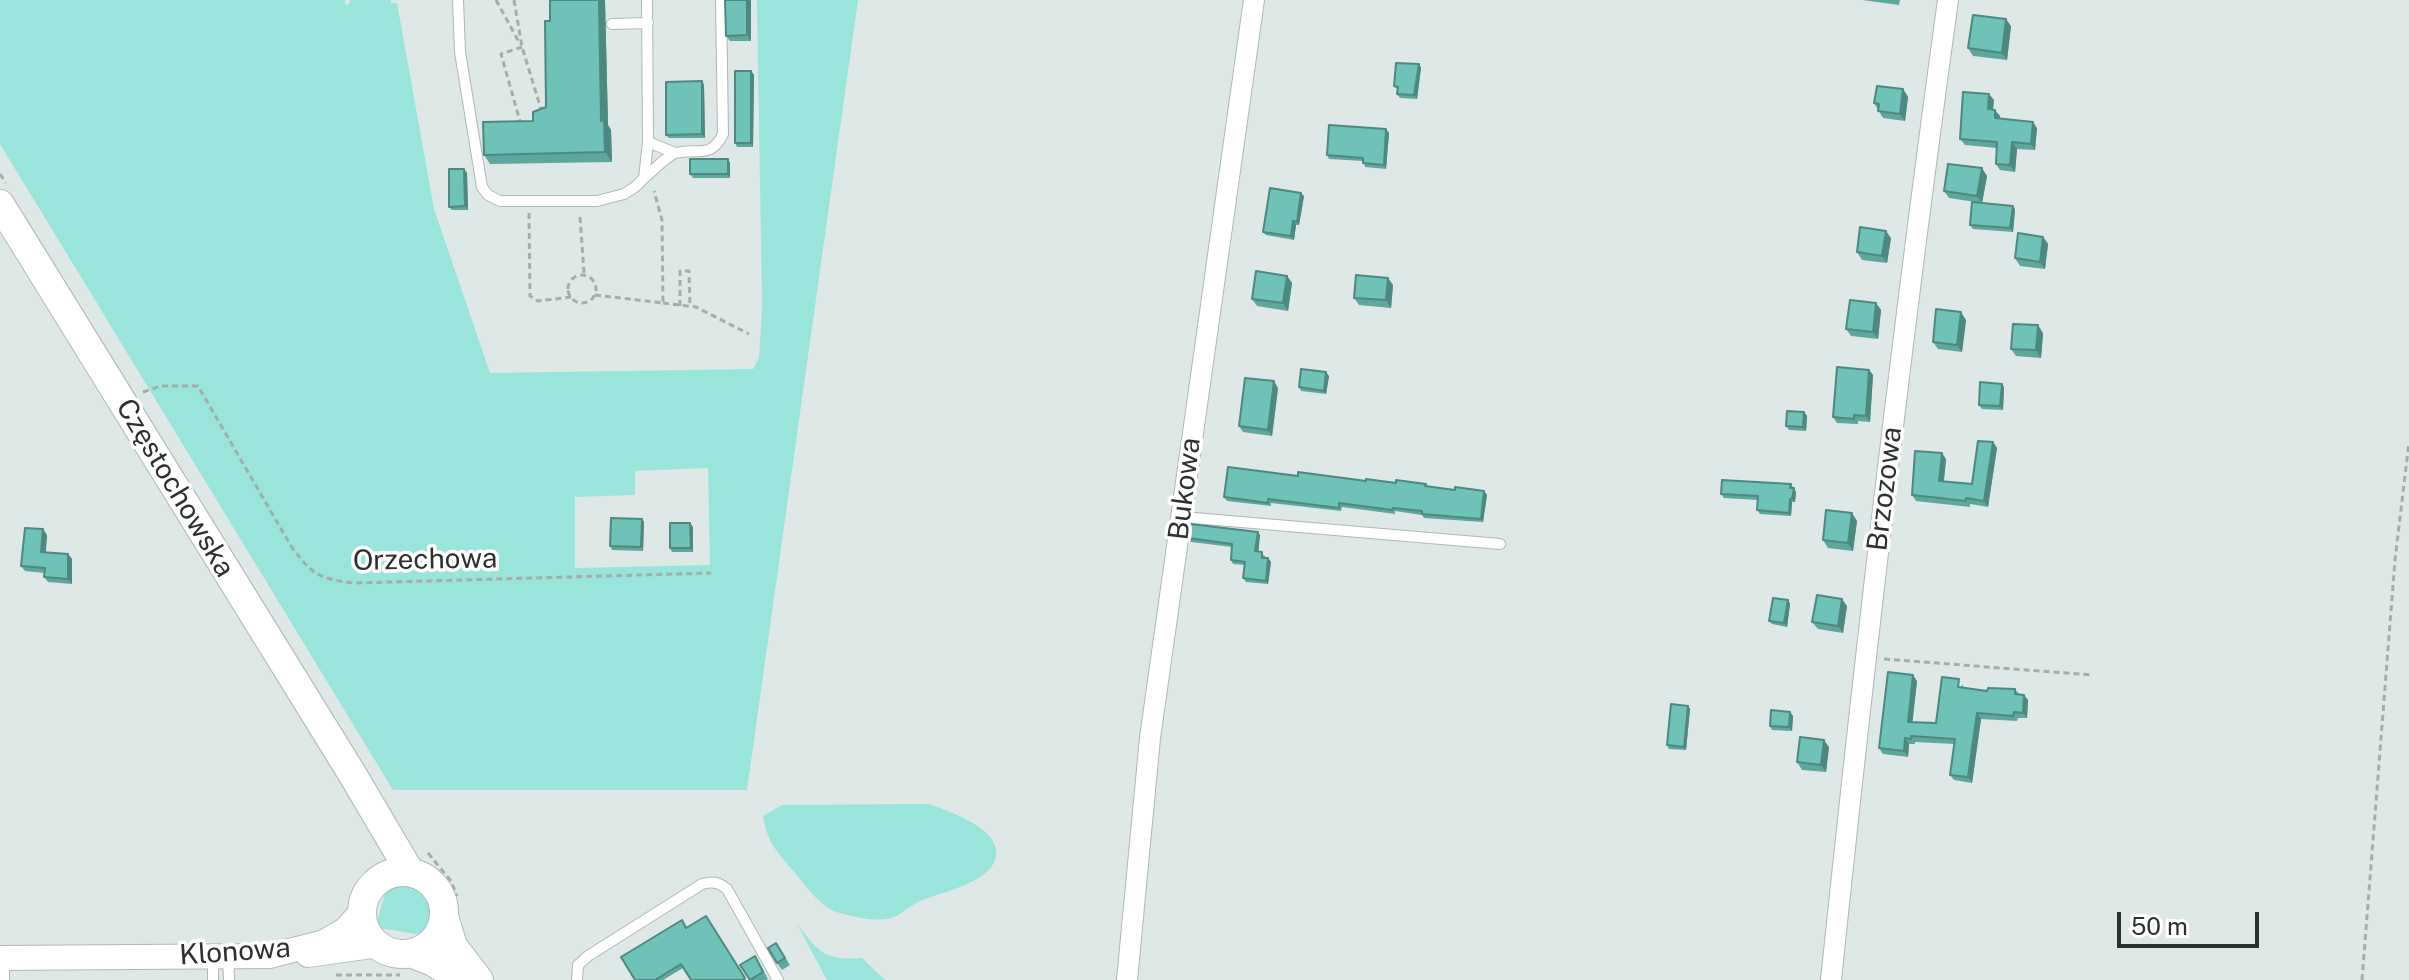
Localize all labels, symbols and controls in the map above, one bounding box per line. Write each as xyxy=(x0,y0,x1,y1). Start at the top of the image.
street label: Częstochowska xyxy=(109,393,241,583)
street label: Brzozowa xyxy=(1861,425,1909,553)
street label: Bukowa xyxy=(1162,436,1208,542)
street label: Orzechowa xyxy=(352,542,498,578)
scale bar xyxy=(2121,896,2263,946)
text: 50 m xyxy=(2131,912,2188,940)
street label: Klonowa xyxy=(178,931,292,973)

